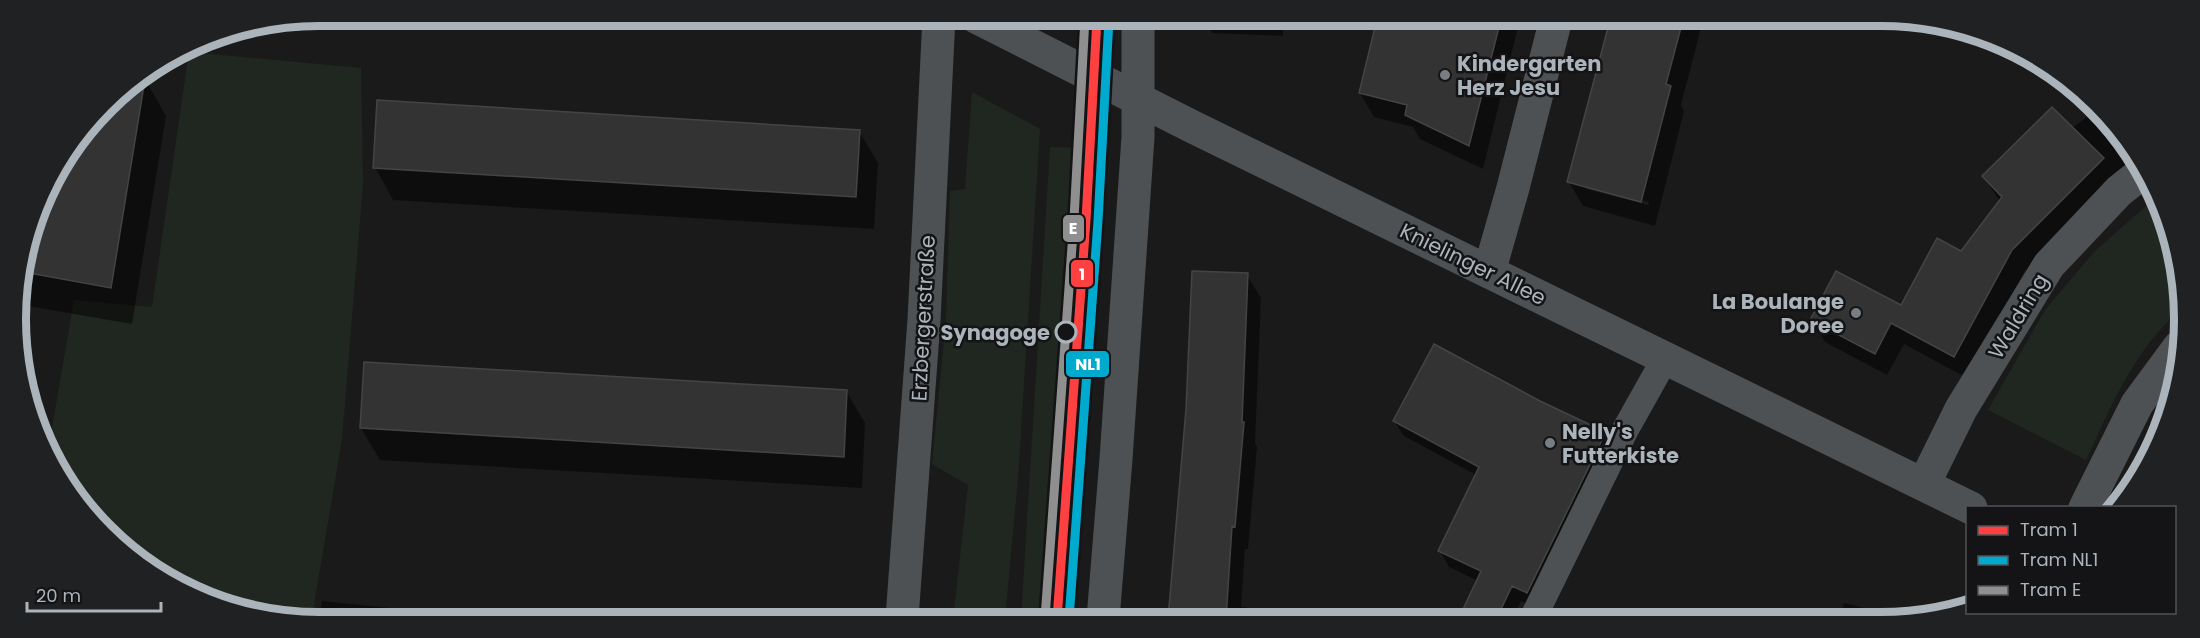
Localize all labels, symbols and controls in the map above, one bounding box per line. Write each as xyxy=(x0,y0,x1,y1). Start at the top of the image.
place label: Kindergarten Herz Jesu xyxy=(1457,49,1601,102)
marker: Kindergarten Herz Jesu xyxy=(1438,68,1452,82)
line badge: E xyxy=(1062,214,1085,243)
street label: Knielinger Allee xyxy=(1395,216,1551,312)
text: E xyxy=(1069,217,1077,240)
street label: Erzbergerstraße xyxy=(904,234,942,402)
line badge: 1 xyxy=(1070,259,1094,288)
text: 1 xyxy=(1079,263,1085,286)
street label: Waldring xyxy=(1981,268,2055,364)
place label: La Boulange Doree xyxy=(1712,287,1844,340)
marker: La Boulange Doree xyxy=(1849,306,1863,320)
place label: Synagoge xyxy=(941,318,1050,347)
marker: Synagoge xyxy=(1055,321,1077,343)
line badge: NL1 xyxy=(1065,350,1110,378)
text: NL1 xyxy=(1075,353,1101,376)
place label: Nelly's Futterkiste xyxy=(1562,417,1679,470)
marker: Nelly's Futterkiste xyxy=(1543,436,1557,450)
legend xyxy=(1966,506,2176,614)
text: Tram 1 xyxy=(2020,517,2078,542)
text: Tram NL1 xyxy=(2020,547,2098,572)
scale bar xyxy=(27,575,160,613)
text: Tram E xyxy=(2020,577,2081,602)
text: 20 m xyxy=(36,583,81,608)

